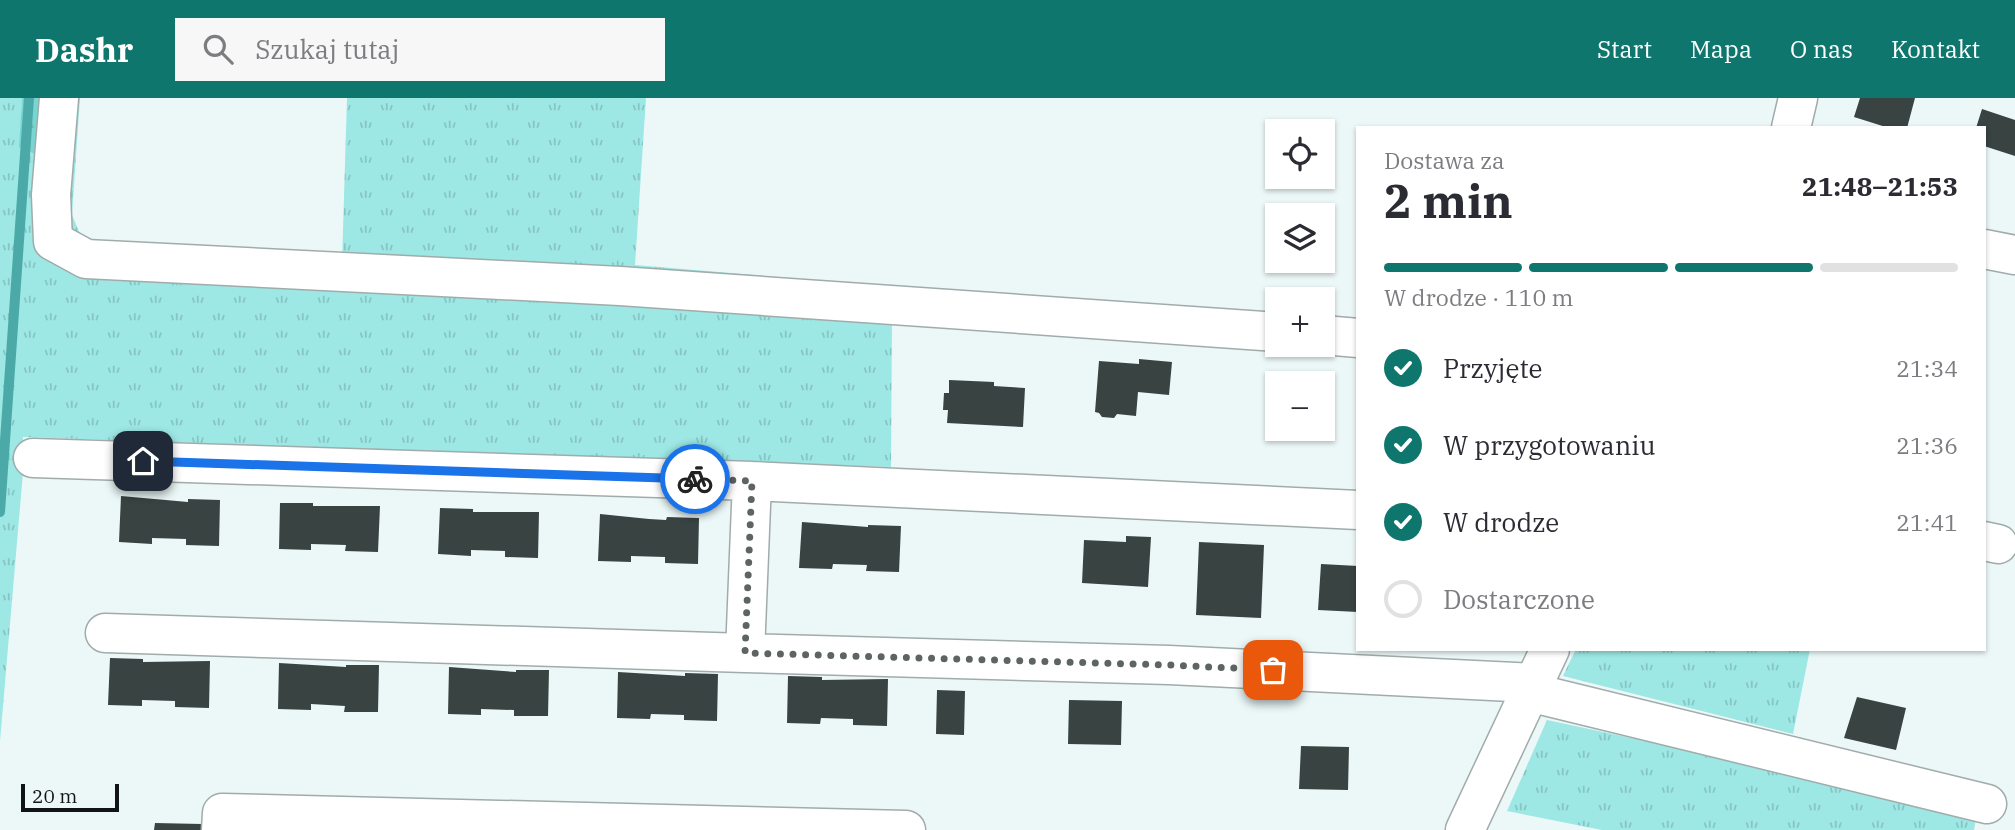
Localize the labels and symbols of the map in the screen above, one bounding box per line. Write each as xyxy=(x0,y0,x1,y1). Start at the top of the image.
pin xyxy=(113,431,173,491)
courier xyxy=(660,444,730,514)
pin xyxy=(1243,640,1303,700)
scale bar xyxy=(21,781,119,813)

